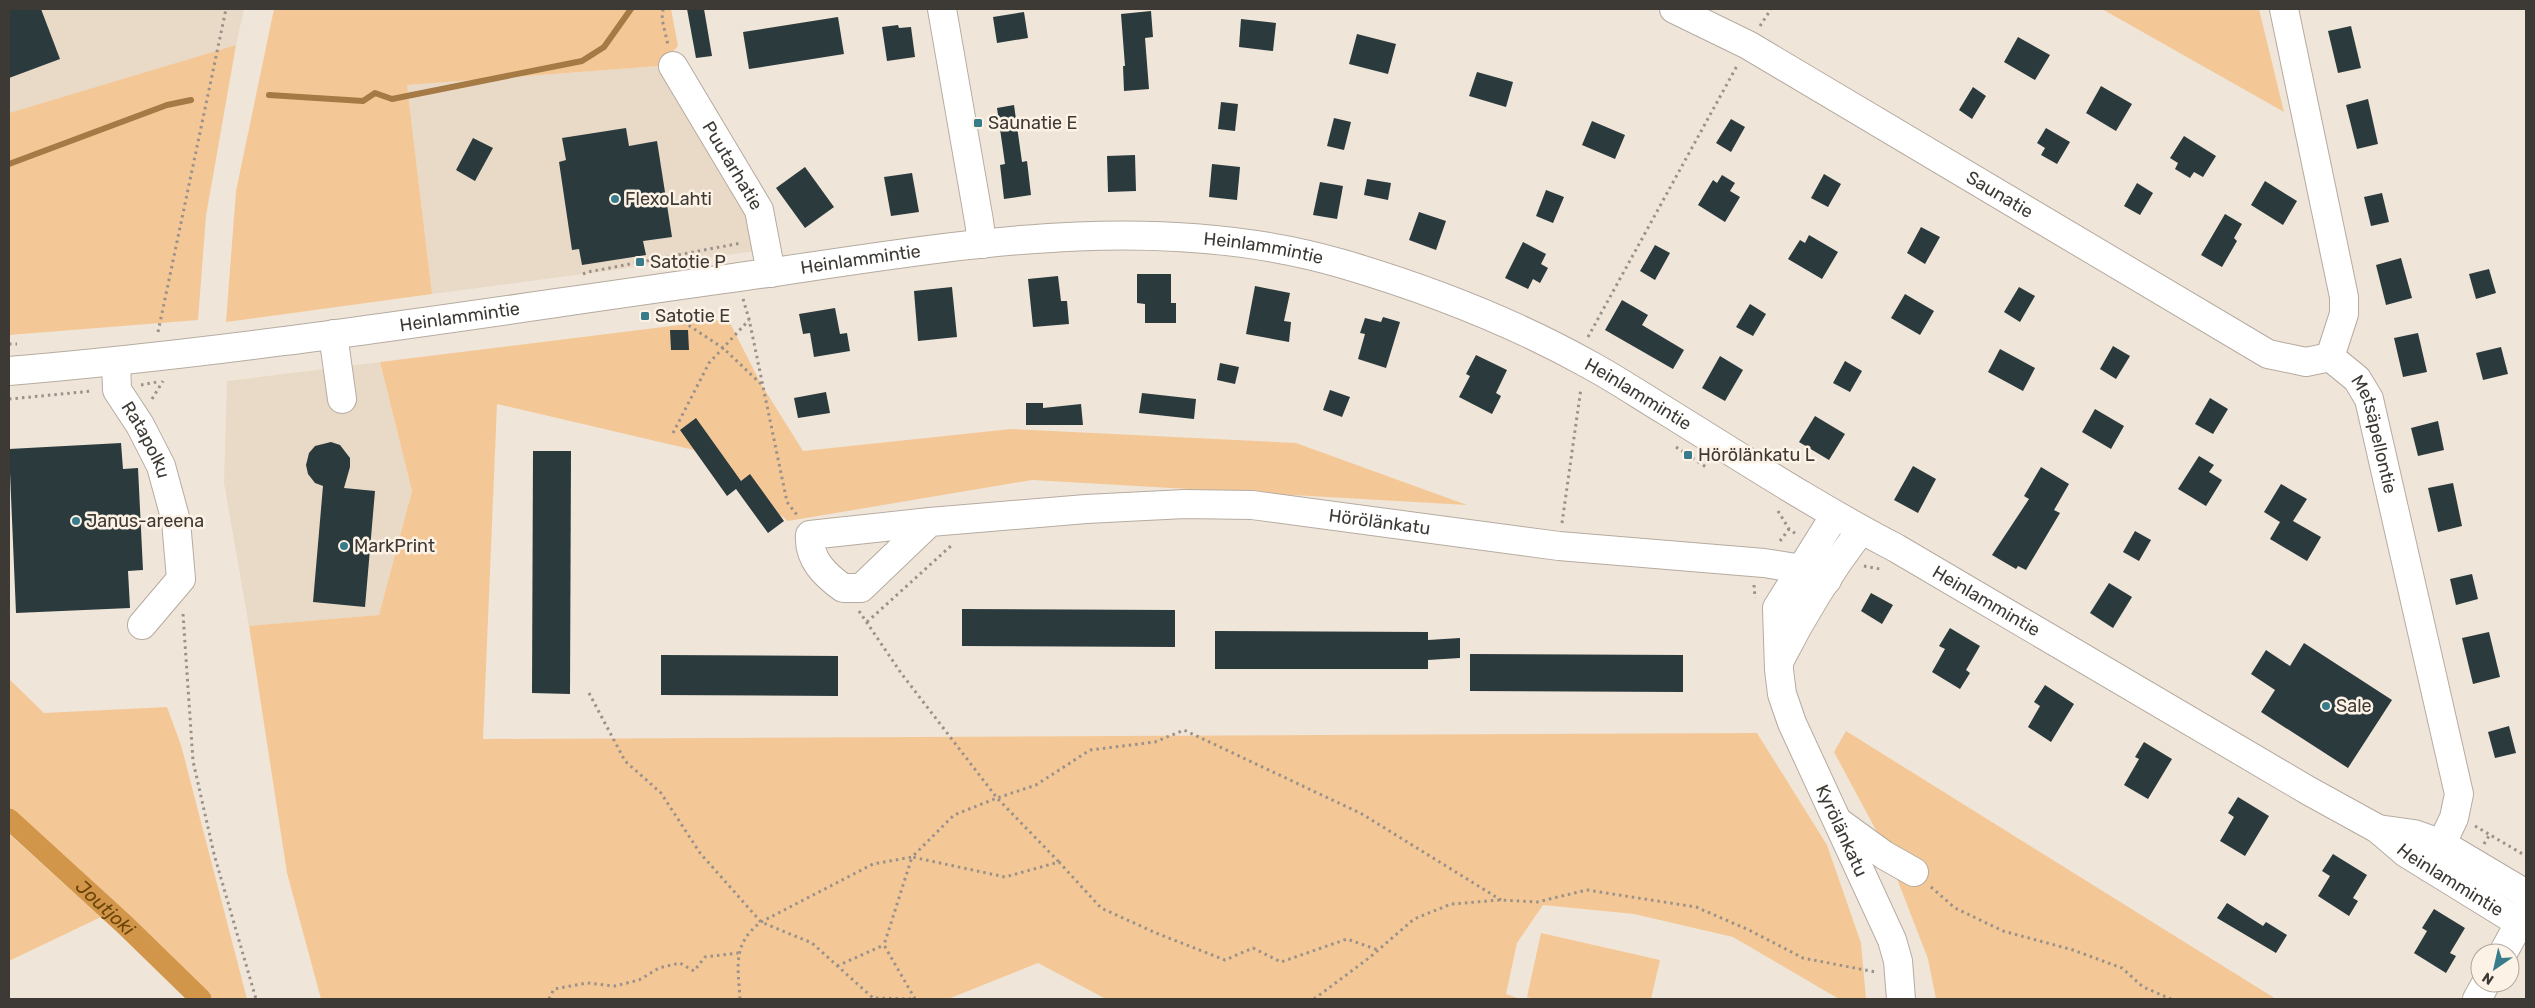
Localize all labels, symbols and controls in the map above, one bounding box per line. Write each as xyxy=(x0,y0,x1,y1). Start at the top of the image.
place label: Saunatie E xyxy=(988,112,1078,134)
street label: Puutarhatie xyxy=(698,117,767,214)
marker: Saunatie E xyxy=(972,117,984,129)
street label: Saunatie xyxy=(1962,166,2037,223)
place label: FlexoLahti xyxy=(625,188,712,210)
marker: FlexoLahti xyxy=(609,193,621,205)
street label: Heinlammintie xyxy=(1203,228,1326,269)
street label: Heinlammintie xyxy=(799,240,922,279)
place label: Satotie P xyxy=(650,251,726,273)
marker: Satotie P xyxy=(634,256,646,268)
street label: Heinlammintie xyxy=(398,297,521,336)
place label: Satotie E xyxy=(655,305,730,327)
marker: Satotie E xyxy=(639,310,651,322)
street label: Heinlammintie xyxy=(1581,353,1696,435)
street label: Metsäpellontie xyxy=(2346,371,2401,496)
street label: Ratapolku xyxy=(117,397,175,481)
place label: Hörölänkatu L xyxy=(1698,444,1815,466)
marker: Hörölänkatu L xyxy=(1682,449,1694,461)
street label: Hörölänkatu xyxy=(1327,504,1432,540)
place label: Janus-areena xyxy=(86,510,204,532)
marker: Janus-areena xyxy=(70,515,82,527)
place label: MarkPrint xyxy=(354,535,435,557)
marker: MarkPrint xyxy=(338,540,350,552)
street label: Heinlammintie xyxy=(1928,561,2044,641)
place label: Sale xyxy=(2336,695,2372,717)
marker: Sale xyxy=(2320,700,2332,712)
street label: Kyrölänkatu xyxy=(1811,781,1872,880)
street label: Heinlammintie xyxy=(2392,839,2507,921)
water label: Joutjoki xyxy=(71,875,140,941)
north arrow xyxy=(2470,943,2520,993)
text: N xyxy=(2479,968,2497,988)

